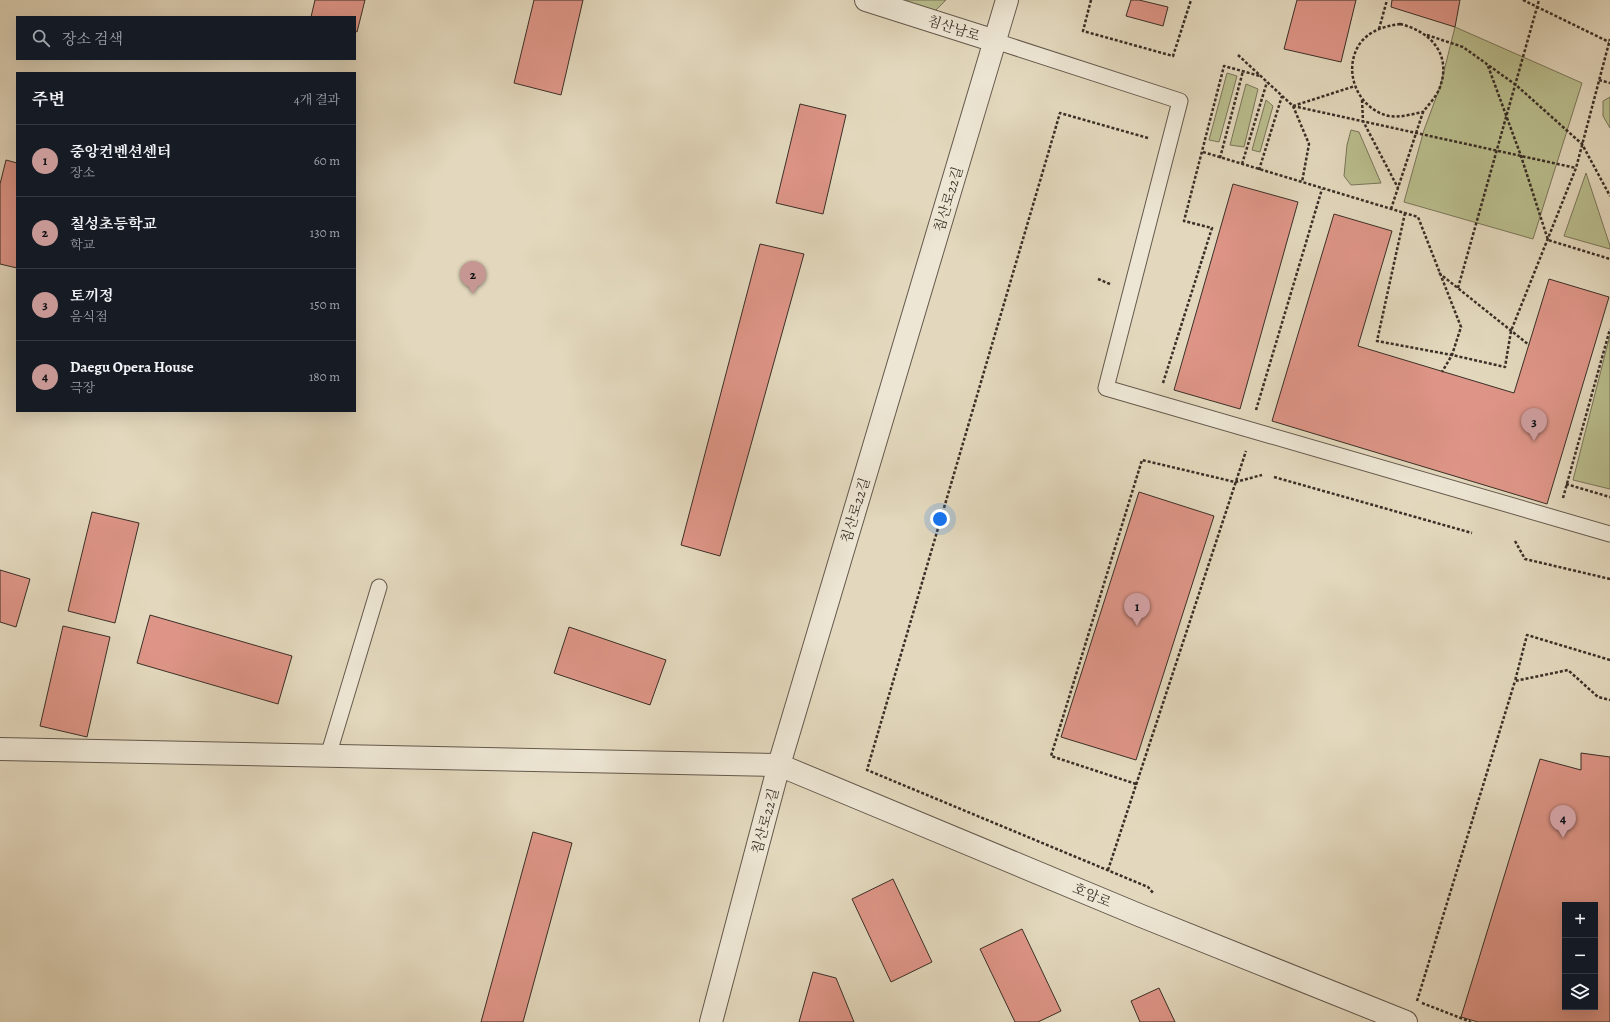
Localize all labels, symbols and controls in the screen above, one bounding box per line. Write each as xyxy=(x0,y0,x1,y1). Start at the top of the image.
street label: 침산남로 xyxy=(925,11,983,46)
search box xyxy=(16,16,356,60)
icon: search xyxy=(30,27,52,49)
text: 장소 검색 xyxy=(62,29,123,49)
text: 주변 xyxy=(32,88,65,111)
text: 4개 결과 xyxy=(294,91,340,108)
text: 중앙컨벤션센터 xyxy=(70,142,171,162)
text: 1 xyxy=(43,152,47,169)
text: 60 m xyxy=(314,152,340,169)
text: 장소 xyxy=(70,164,95,181)
street label: 침산로22길 xyxy=(930,164,967,234)
text: 칠성초등학교 xyxy=(70,214,157,234)
text: 2 xyxy=(42,224,48,241)
text: 130 m xyxy=(310,224,340,241)
text: 학교 xyxy=(70,236,95,253)
pin: 2 xyxy=(460,261,486,294)
text: 토끼정 xyxy=(70,286,113,306)
text: 3 xyxy=(42,296,48,313)
text: 150 m xyxy=(310,296,340,313)
text: 음식점 xyxy=(70,308,108,325)
text: Daegu Opera House xyxy=(70,357,194,377)
text: 4 xyxy=(42,368,48,385)
text: 180 m xyxy=(309,368,340,385)
text: 극장 xyxy=(70,379,95,396)
pin: 3 xyxy=(1521,408,1547,441)
street label: 침산로22길 xyxy=(837,475,874,545)
your location xyxy=(930,509,950,529)
pin: 1 xyxy=(1124,593,1150,626)
street label: 침산로22길 xyxy=(748,786,783,856)
pin: 4 xyxy=(1550,805,1576,838)
street label: 호암로 xyxy=(1069,879,1115,912)
map controls xyxy=(1562,902,1598,1010)
button: + xyxy=(1562,902,1598,938)
button: − xyxy=(1562,938,1598,974)
button: layers xyxy=(1562,974,1598,1010)

